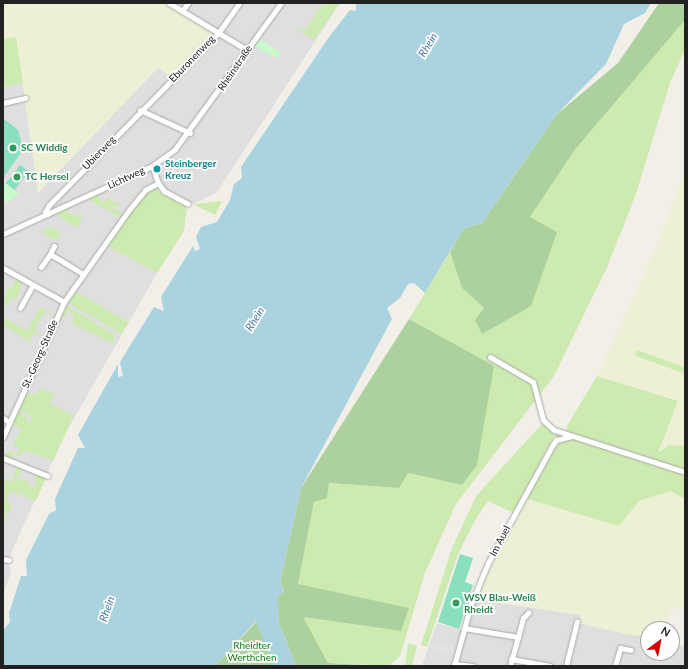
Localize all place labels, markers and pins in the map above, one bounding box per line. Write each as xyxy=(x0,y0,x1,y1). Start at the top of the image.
place label: SC Widdig xyxy=(21,142,68,154)
marker: SC Widdig xyxy=(8,143,18,153)
place label: Steinberger Kreuz xyxy=(165,157,216,180)
marker: Steinberger Kreuz xyxy=(152,164,162,174)
place label: TC Hersel xyxy=(25,171,69,183)
marker: TC Hersel xyxy=(12,172,22,182)
place label: WSV Blau-Weiß Rheidt xyxy=(464,591,536,614)
marker: WSV Blau-Weiß Rheidt xyxy=(451,598,461,608)

